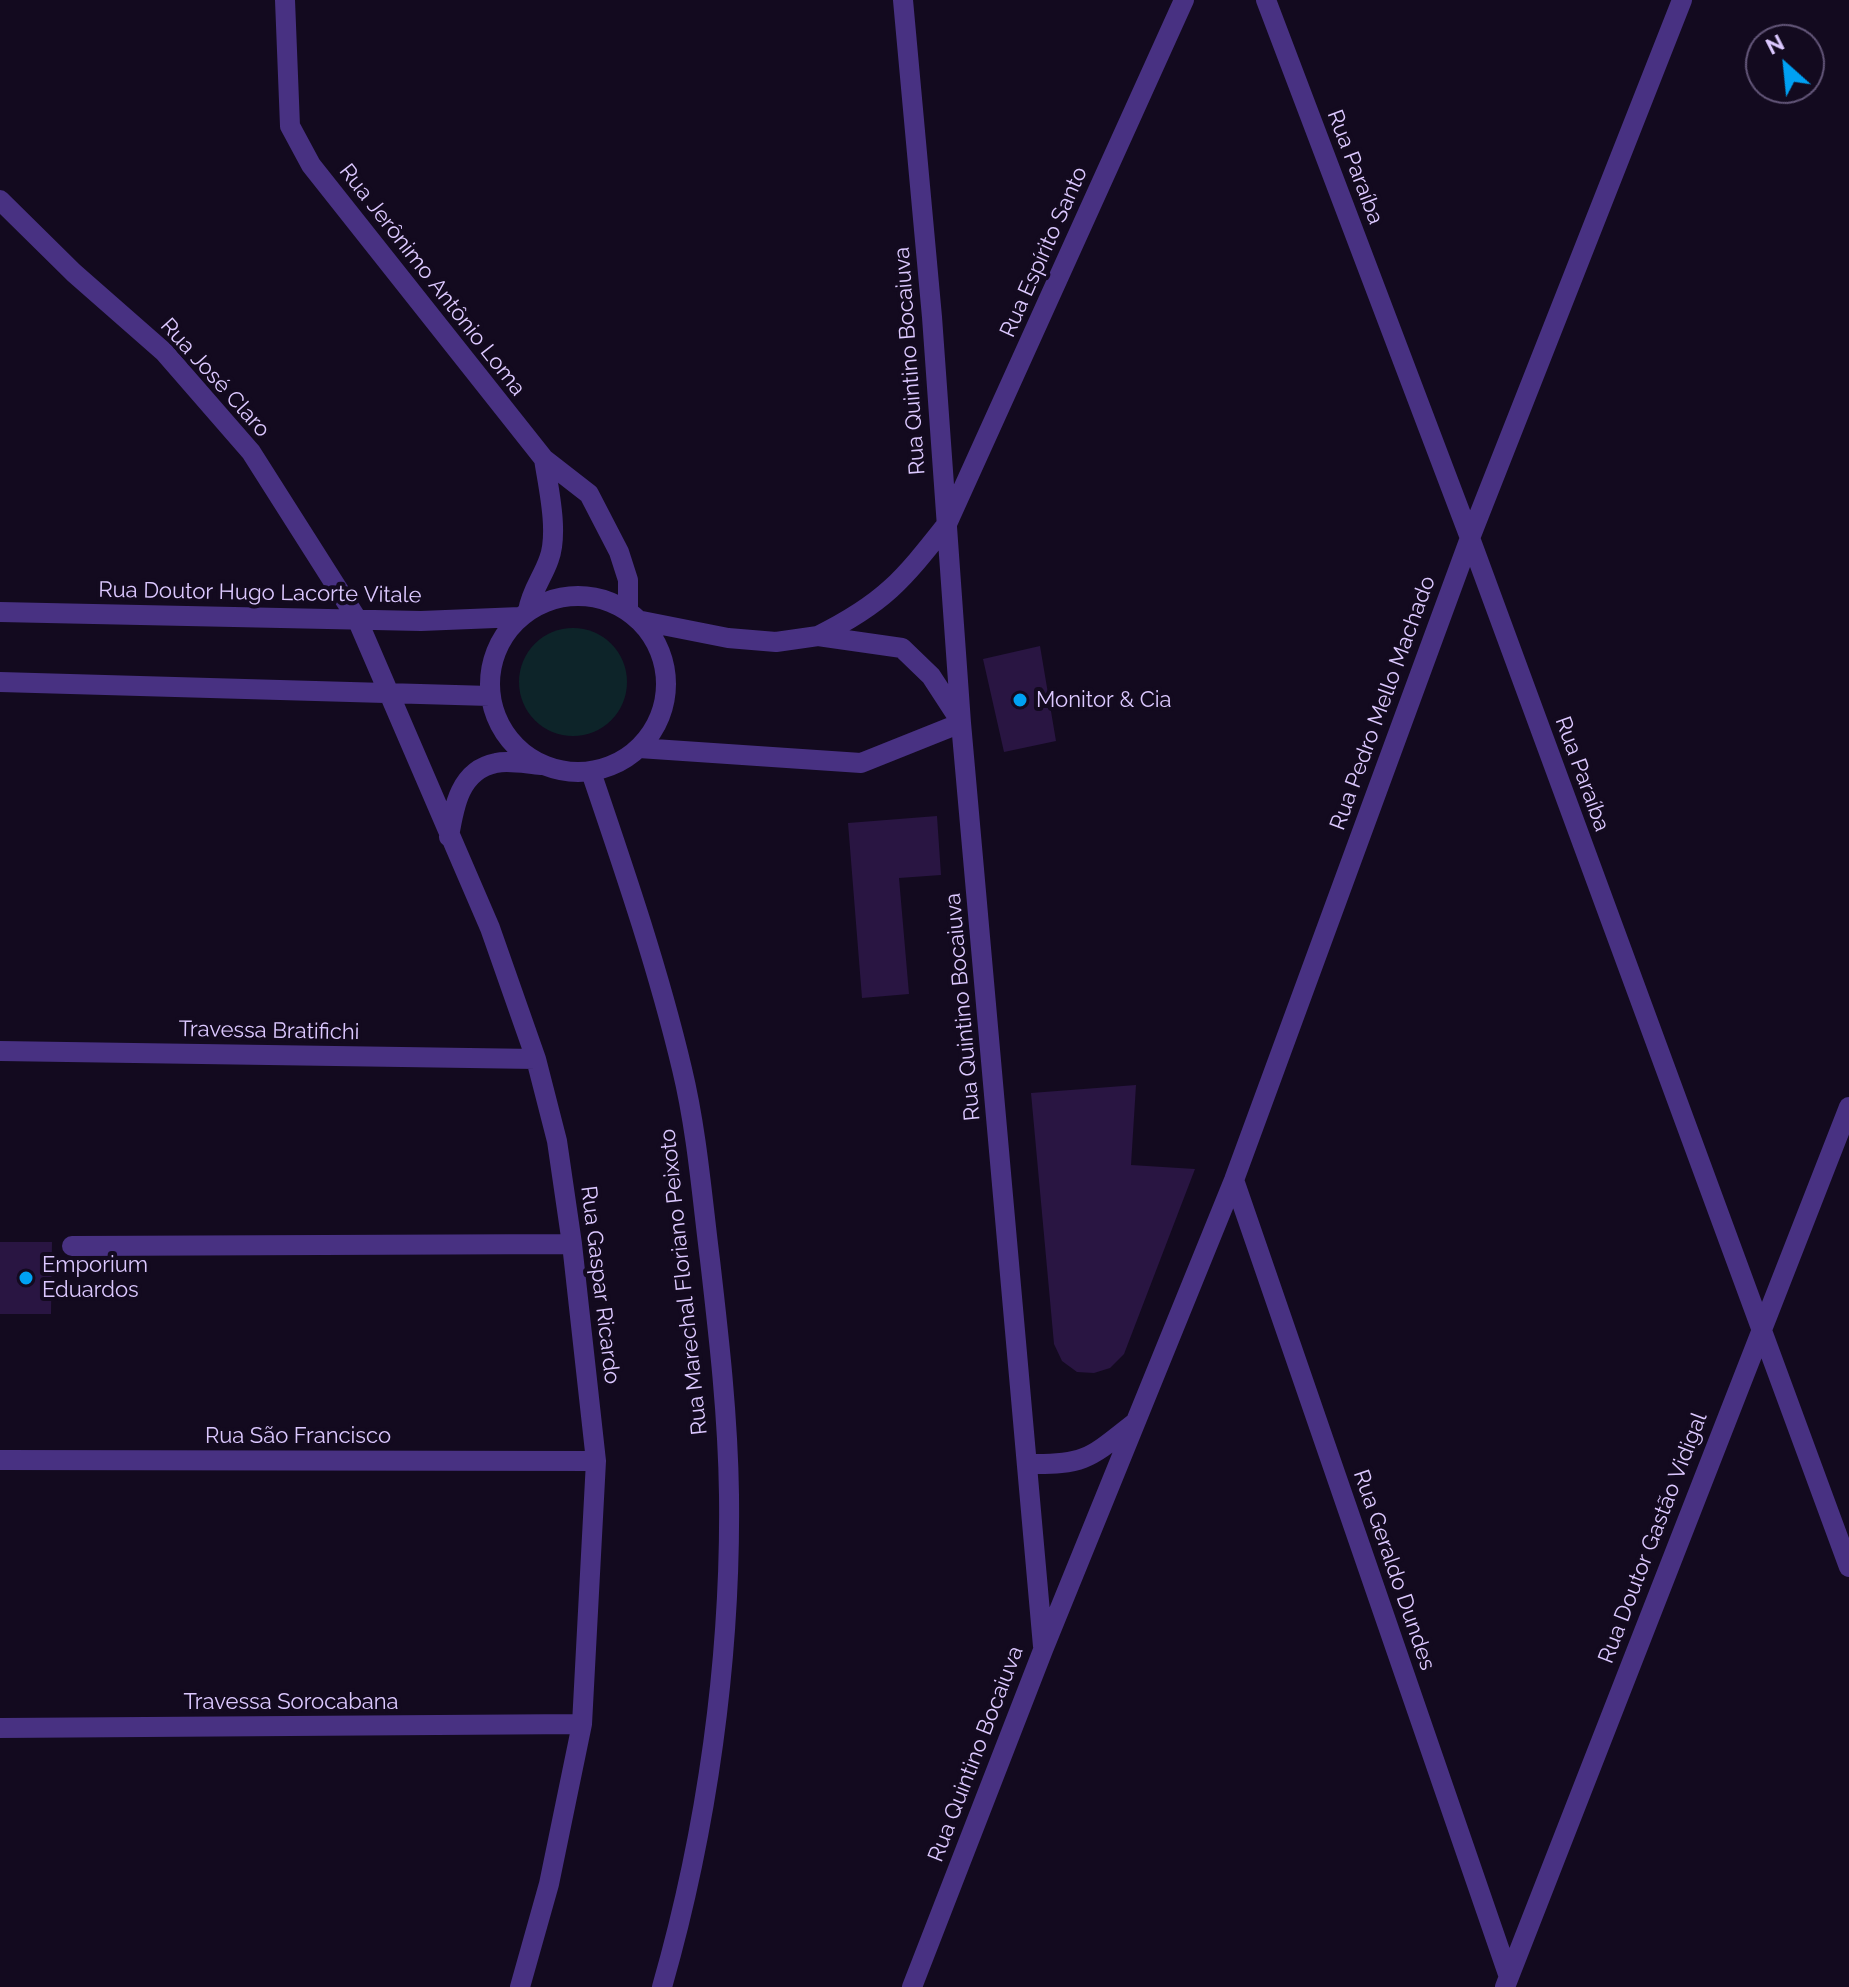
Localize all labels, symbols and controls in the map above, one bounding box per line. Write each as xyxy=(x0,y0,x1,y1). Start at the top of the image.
north arrow xyxy=(1745,24,1825,104)
text: N xyxy=(1762,29,1788,60)
street label: Rua Paraíba xyxy=(1321,106,1389,228)
street label: Rua Jerônimo Antônio Loma xyxy=(333,159,531,401)
street label: Rua Espírito Santo xyxy=(995,163,1093,341)
street label: Rua Quintino Bocaiuva xyxy=(889,246,931,476)
street label: Rua José Claro xyxy=(155,313,275,443)
street label: Rua Pedro Mello Machado xyxy=(1325,572,1441,834)
street label: Rua Doutor Hugo Lacorte Vitale xyxy=(98,577,422,609)
place label: Monitor & Cia xyxy=(1036,687,1172,713)
marker: Monitor & Cia xyxy=(1011,691,1029,709)
street label: Rua Paraíba xyxy=(1549,713,1615,835)
street label: Rua Quintino Bocaiuva xyxy=(940,892,986,1122)
street label: Travessa Bratifichi xyxy=(178,1016,360,1046)
street label: Rua Marechal Floriano Peixoto xyxy=(655,1128,713,1436)
street label: Rua Gaspar Ricardo xyxy=(575,1184,625,1386)
place label: Emporium Eduardos xyxy=(42,1252,148,1304)
marker: Emporium Eduardos xyxy=(17,1269,35,1287)
street label: Rua Doutor Gastão Vidigal xyxy=(1593,1409,1713,1667)
street label: Rua São Francisco xyxy=(205,1423,391,1449)
street label: Rua Geraldo Dundes xyxy=(1347,1466,1441,1674)
street label: Rua Quintino Bocaiuva xyxy=(923,1643,1029,1865)
street label: Travessa Sorocabana xyxy=(183,1689,399,1715)

